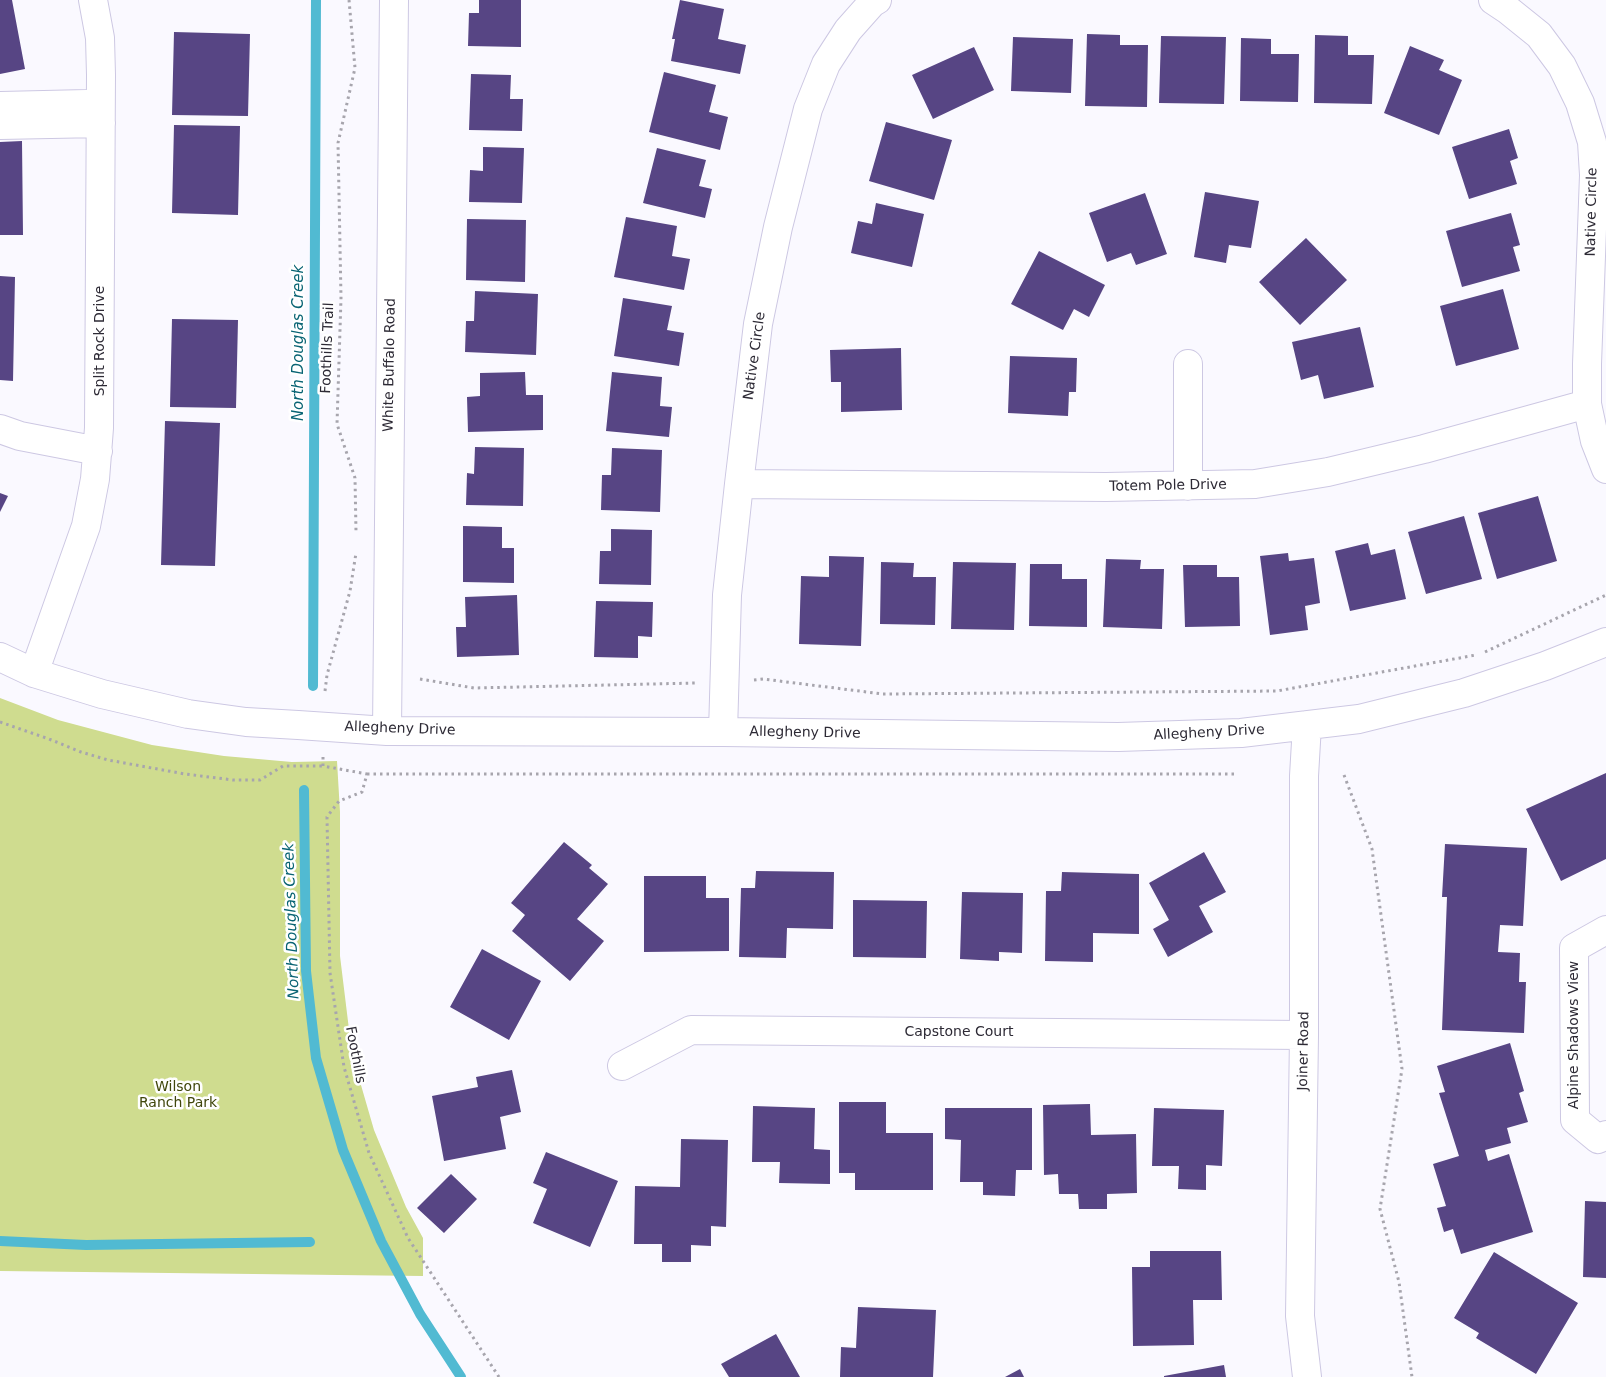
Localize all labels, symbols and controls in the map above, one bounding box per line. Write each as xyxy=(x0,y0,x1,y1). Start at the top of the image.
street label: Native Circle xyxy=(1583,167,1601,257)
water label: North Douglas Creek xyxy=(290,265,308,421)
street label: Split Rock Drive xyxy=(92,286,108,396)
street label: White Buffalo Road xyxy=(380,298,400,432)
street label: Foothills Trail xyxy=(318,302,338,394)
street label: Native Circle xyxy=(740,311,770,401)
street label: Totem Pole Drive xyxy=(1109,477,1227,495)
street label: Allegheny Drive xyxy=(344,719,456,739)
street label: Allegheny Drive xyxy=(1153,722,1265,744)
street label: Allegheny Drive xyxy=(749,724,861,742)
water label: North Douglas Creek xyxy=(280,843,304,999)
street label: Alpine Shadows View xyxy=(1566,961,1582,1109)
street label: Joiner Road xyxy=(1295,1011,1313,1091)
street label: Capstone Court xyxy=(905,1024,1013,1040)
street label: Foothills xyxy=(341,1025,369,1085)
park label: Wilson Ranch Park xyxy=(139,1079,217,1112)

